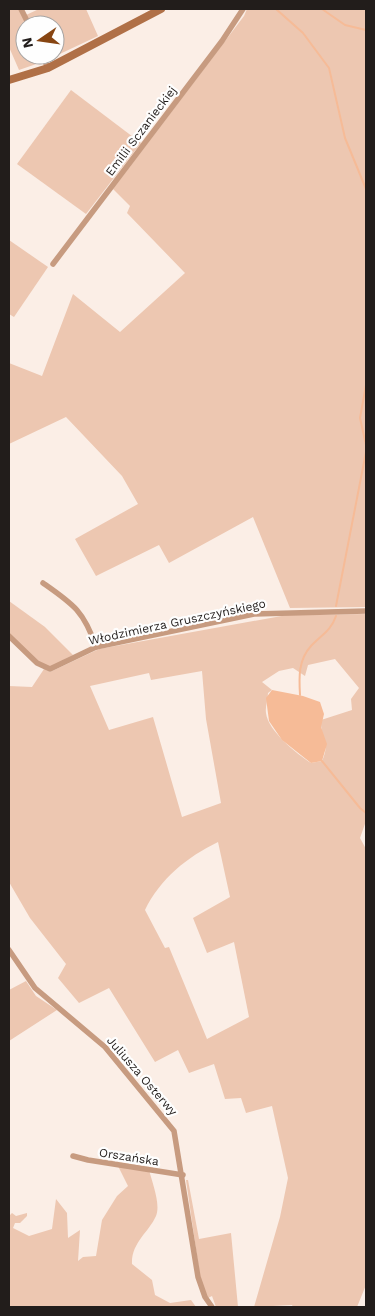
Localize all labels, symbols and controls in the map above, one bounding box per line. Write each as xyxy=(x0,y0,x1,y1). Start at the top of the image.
north arrow xyxy=(15,15,65,65)
text: N xyxy=(18,36,36,50)
street label: Emilii Sczanieckiej xyxy=(103,83,179,179)
street label: Włodzimierza Gruszczyńskiego xyxy=(87,596,267,648)
street label: Juliusza Osterwy xyxy=(104,1034,181,1119)
street label: Orszańska xyxy=(98,1145,160,1169)

